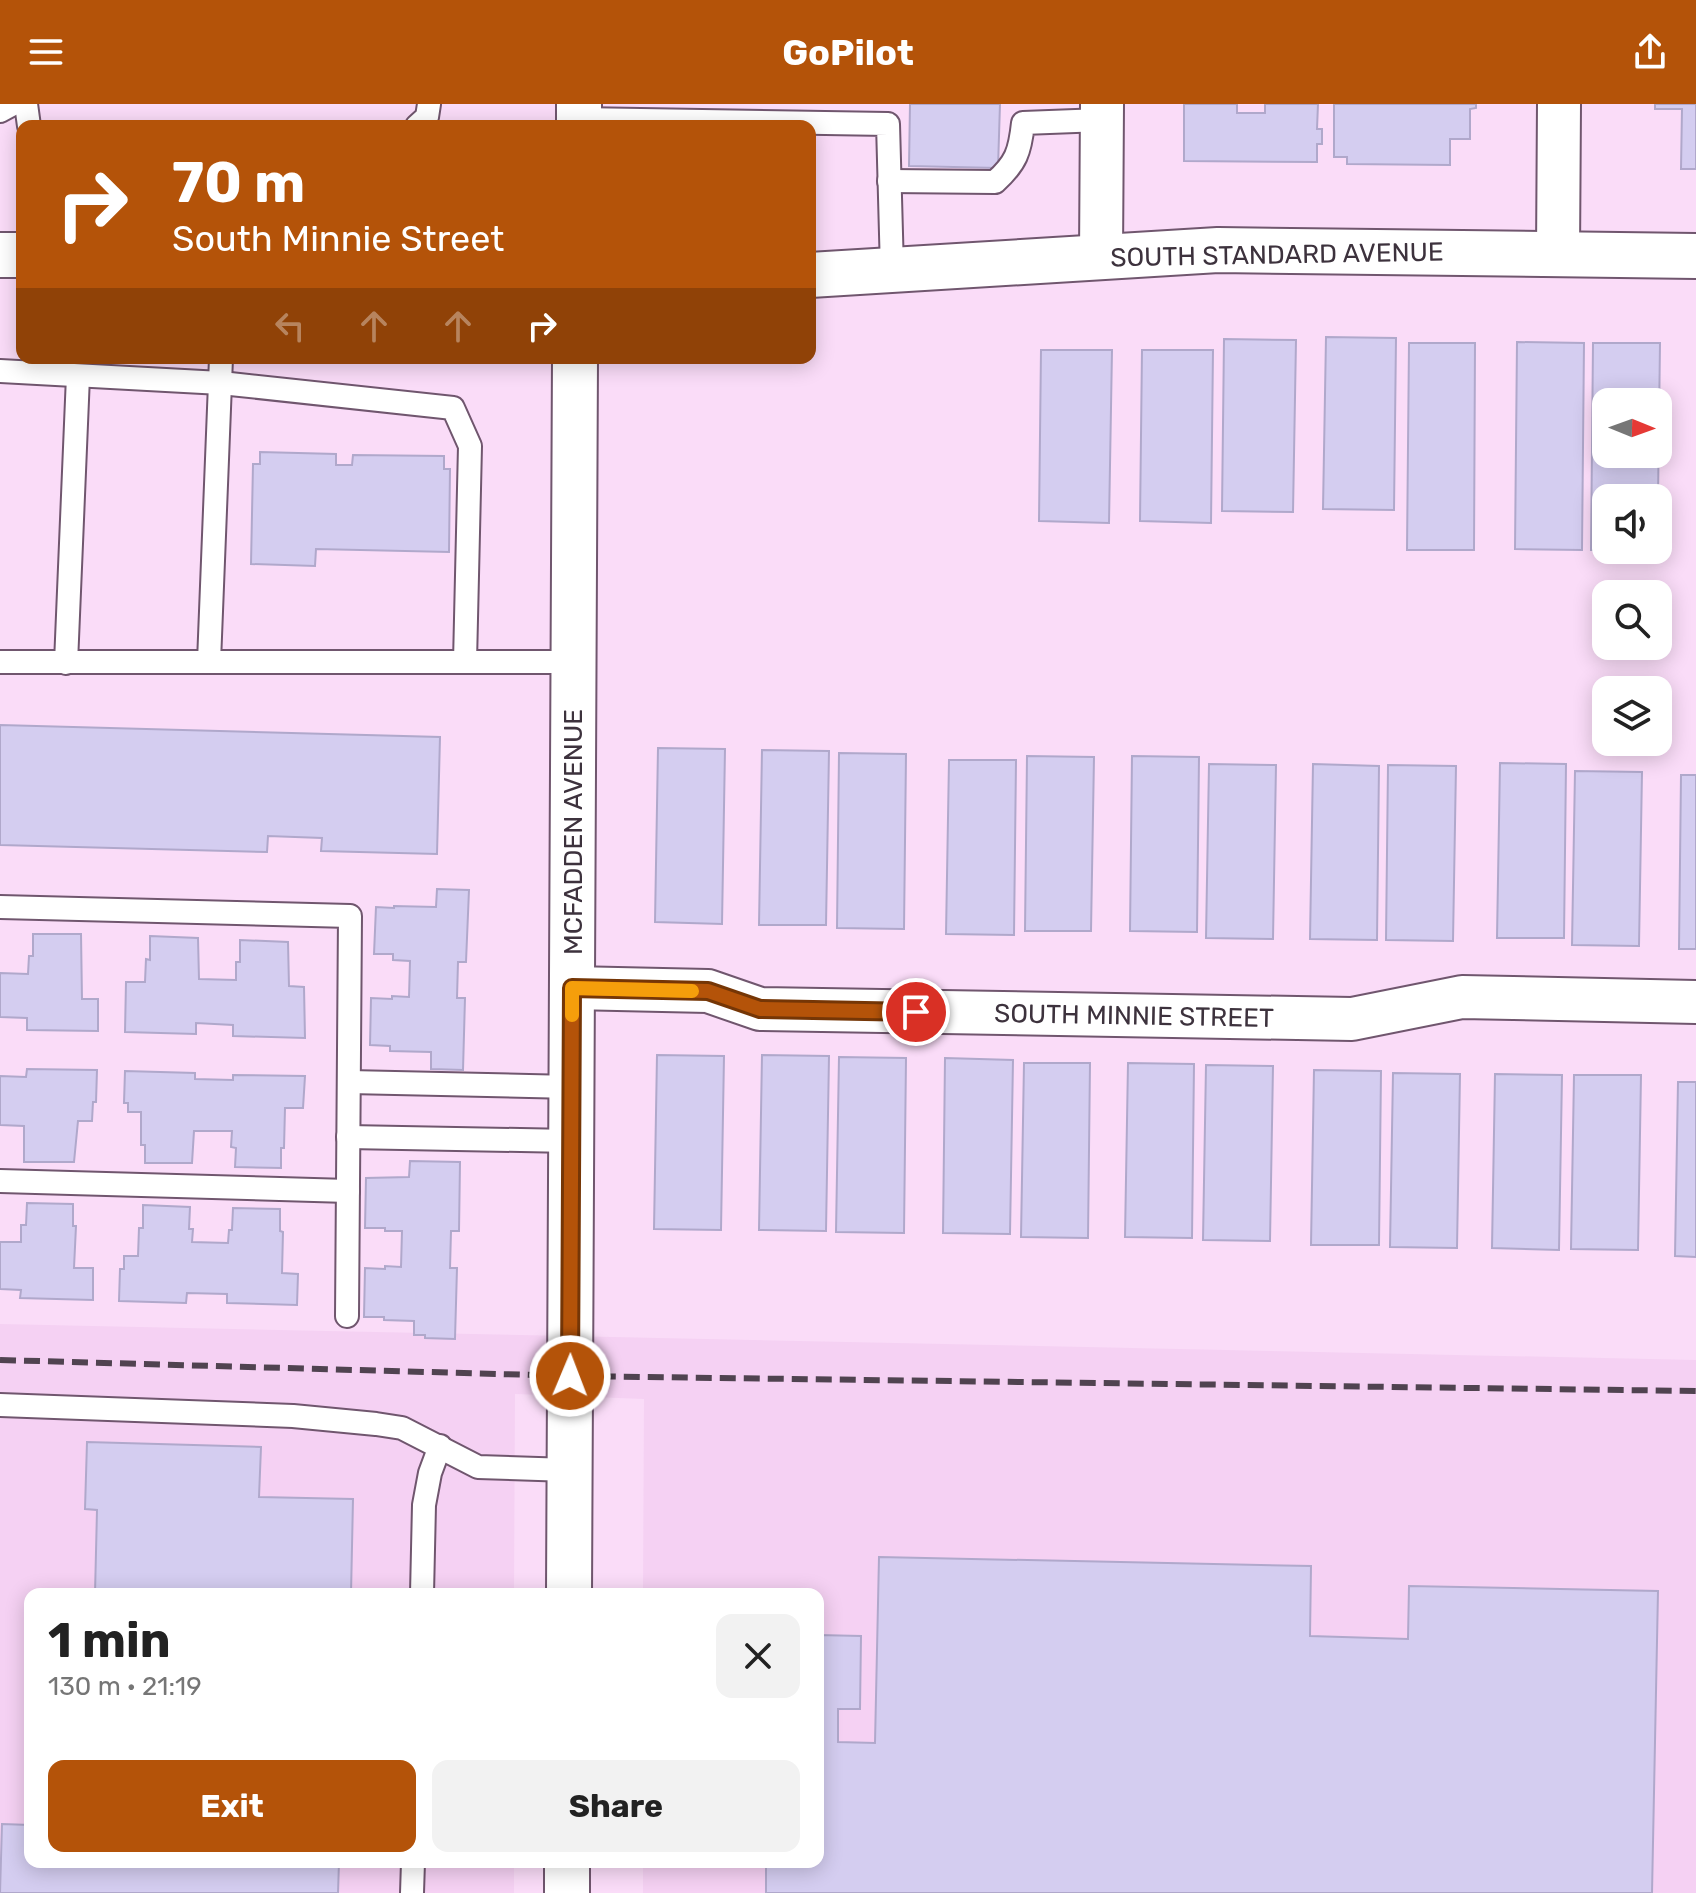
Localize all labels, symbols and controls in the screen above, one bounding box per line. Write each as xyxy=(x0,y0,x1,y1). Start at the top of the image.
icon: menu xyxy=(24,30,68,74)
icon: share xyxy=(1628,30,1672,74)
text: GoPilot xyxy=(782,31,914,74)
text: 70 m xyxy=(172,150,305,216)
icon: right xyxy=(40,152,144,256)
text: South Minnie Street xyxy=(172,217,504,260)
street label: SOUTH STANDARD AVENUE xyxy=(1110,237,1444,273)
icon: left xyxy=(268,304,312,348)
icon: ahead xyxy=(352,304,396,348)
icon: ahead xyxy=(436,304,480,348)
icon: right xyxy=(520,304,564,348)
north arrow xyxy=(1592,388,1672,468)
map controls xyxy=(1592,388,1672,756)
button: sound xyxy=(1592,484,1672,564)
button: search xyxy=(1592,580,1672,660)
button: layers xyxy=(1592,676,1672,756)
street label: MCFADDEN AVENUE xyxy=(558,709,589,955)
pin xyxy=(882,978,950,1046)
icon: arrive xyxy=(894,990,938,1034)
street label: SOUTH MINNIE STREET xyxy=(994,998,1274,1034)
position arrow xyxy=(528,1334,612,1418)
text: 1 min xyxy=(48,1612,171,1669)
button: close xyxy=(716,1614,800,1698)
text: 130 m · 21:19 xyxy=(48,1671,202,1702)
button: Exit xyxy=(48,1760,416,1852)
button: Share xyxy=(432,1760,800,1852)

